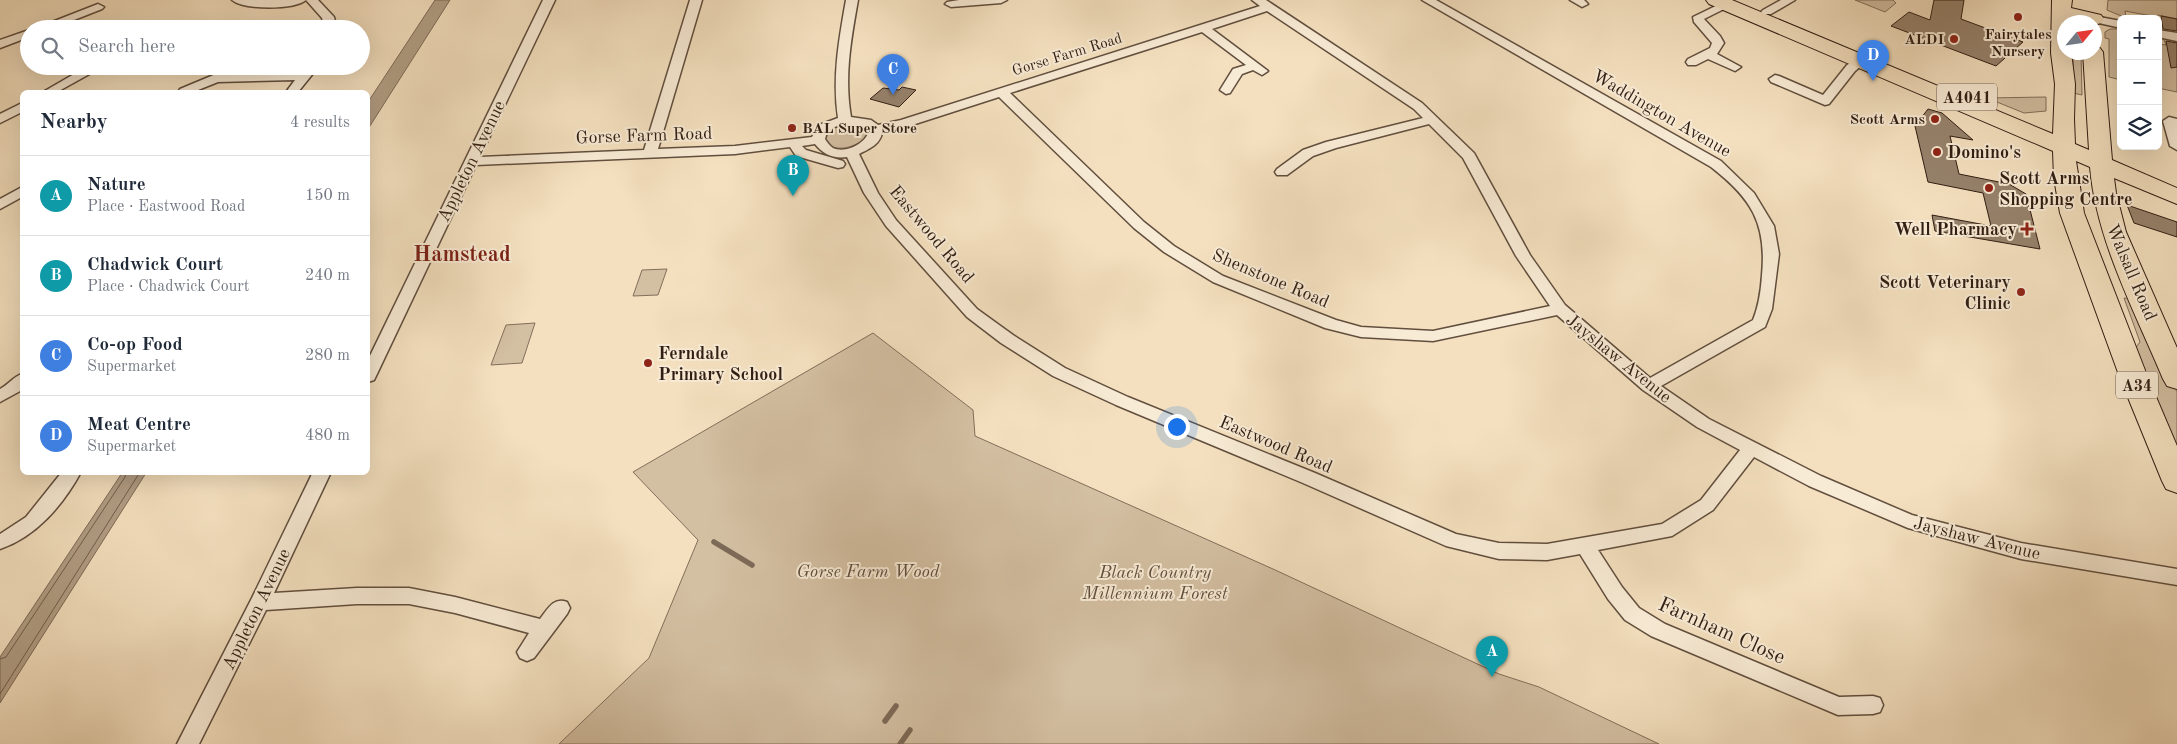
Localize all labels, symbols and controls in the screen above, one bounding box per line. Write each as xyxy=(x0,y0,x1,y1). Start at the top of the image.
marker: Fairytales Nursery xyxy=(2012,11,2024,23)
north arrow xyxy=(2057,15,2102,60)
map controls xyxy=(2117,15,2162,150)
button: + xyxy=(2117,15,2162,60)
search box xyxy=(20,20,370,75)
place label: Fairytales Nursery xyxy=(1984,28,2052,60)
street label: Gorse Farm Road xyxy=(1011,32,1124,79)
place label: ALDI xyxy=(1904,33,1944,48)
marker: ALDI xyxy=(1948,33,1960,45)
icon: search xyxy=(38,34,66,62)
text: Search here xyxy=(78,38,175,57)
pin: D xyxy=(1857,40,1889,81)
pin: C xyxy=(877,54,909,95)
button: − xyxy=(2117,60,2162,105)
street label: Waddington Avenue xyxy=(1589,67,1734,161)
road number: A4041 xyxy=(1937,84,1997,110)
street label: Appleton Avenue xyxy=(435,98,509,225)
button: layers xyxy=(2117,105,2162,150)
text: Nearby xyxy=(40,112,108,133)
place label: Scott Arms xyxy=(1850,113,1925,128)
marker: Scott Arms xyxy=(1929,113,1941,125)
text: 4 results xyxy=(290,115,350,131)
marker: BAL Super Store xyxy=(786,122,798,134)
place label: BAL Super Store xyxy=(802,122,917,137)
street label: Gorse Farm Road xyxy=(575,125,713,147)
place label: Domino's xyxy=(1947,144,2021,162)
marker: Domino's xyxy=(1931,146,1943,158)
pin: B xyxy=(777,155,809,196)
place label: Scott Arms Shopping Centre xyxy=(1999,170,2133,209)
text: Nature xyxy=(87,176,146,195)
marker: Scott Arms Shopping Centre xyxy=(1983,182,1995,194)
street label: Eastwood Road xyxy=(885,183,977,287)
text: A xyxy=(50,188,62,204)
text: 150 m xyxy=(305,188,350,204)
text: Place · Eastwood Road xyxy=(87,199,245,215)
place label: Well Pharmacy xyxy=(1894,221,2017,239)
street label: Walsall Road xyxy=(2103,221,2160,323)
marker: Well Pharmacy xyxy=(2021,223,2033,235)
district label: Hamstead xyxy=(413,244,511,266)
street label: Shenstone Road xyxy=(1209,246,1332,312)
text: Chadwick Court xyxy=(87,256,223,275)
text: B xyxy=(50,268,62,284)
text: 240 m xyxy=(305,268,350,284)
place label: Scott Veterinary Clinic xyxy=(1879,274,2011,313)
text: Place · Chadwick Court xyxy=(87,279,249,295)
marker: Scott Veterinary Clinic xyxy=(2015,286,2027,298)
street label: Jayshaw Avenue xyxy=(1562,311,1675,407)
text: Co-op Food xyxy=(87,336,183,355)
place label: Ferndale Primary School xyxy=(658,345,783,384)
text: C xyxy=(51,348,61,364)
text: 280 m xyxy=(305,348,350,364)
marker: Ferndale Primary School xyxy=(642,357,654,369)
text: Supermarket xyxy=(87,359,176,375)
road number: A34 xyxy=(2116,372,2158,398)
street label: Eastwood Road xyxy=(1216,413,1335,477)
your location xyxy=(1164,414,1190,440)
text: Meat Centre xyxy=(87,416,191,435)
text: D xyxy=(50,428,62,444)
text: 480 m xyxy=(305,428,350,444)
text: Supermarket xyxy=(87,439,176,455)
street label: Jayshaw Avenue xyxy=(1911,514,2042,563)
street label: Appleton Avenue xyxy=(220,546,294,673)
park label: Gorse Farm Wood xyxy=(797,563,940,581)
park label: Black Country Millennium Forest xyxy=(1081,564,1228,603)
street label: Farnham Close xyxy=(1655,594,1788,669)
pin: A xyxy=(1476,636,1508,677)

